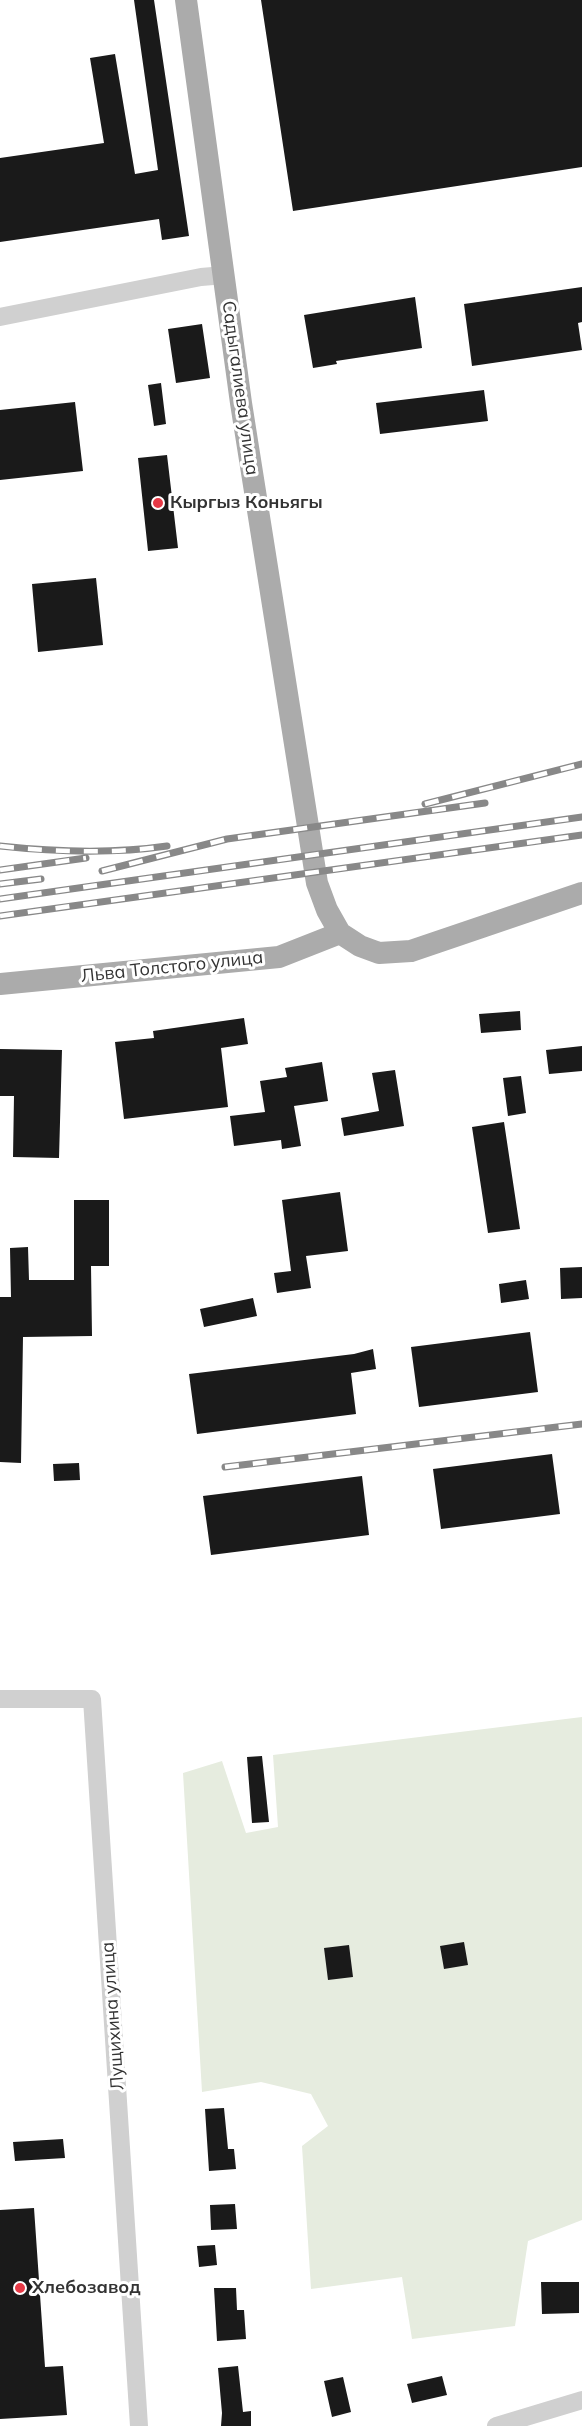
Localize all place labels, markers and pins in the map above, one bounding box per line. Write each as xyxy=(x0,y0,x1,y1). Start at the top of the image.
place label: Кыргыз Коньягы xyxy=(170,492,323,514)
marker: Кыргыз Коньягы xyxy=(151,496,165,510)
place label: Хлебозавод xyxy=(32,2277,141,2299)
marker: Хлебозавод xyxy=(13,2281,27,2295)

